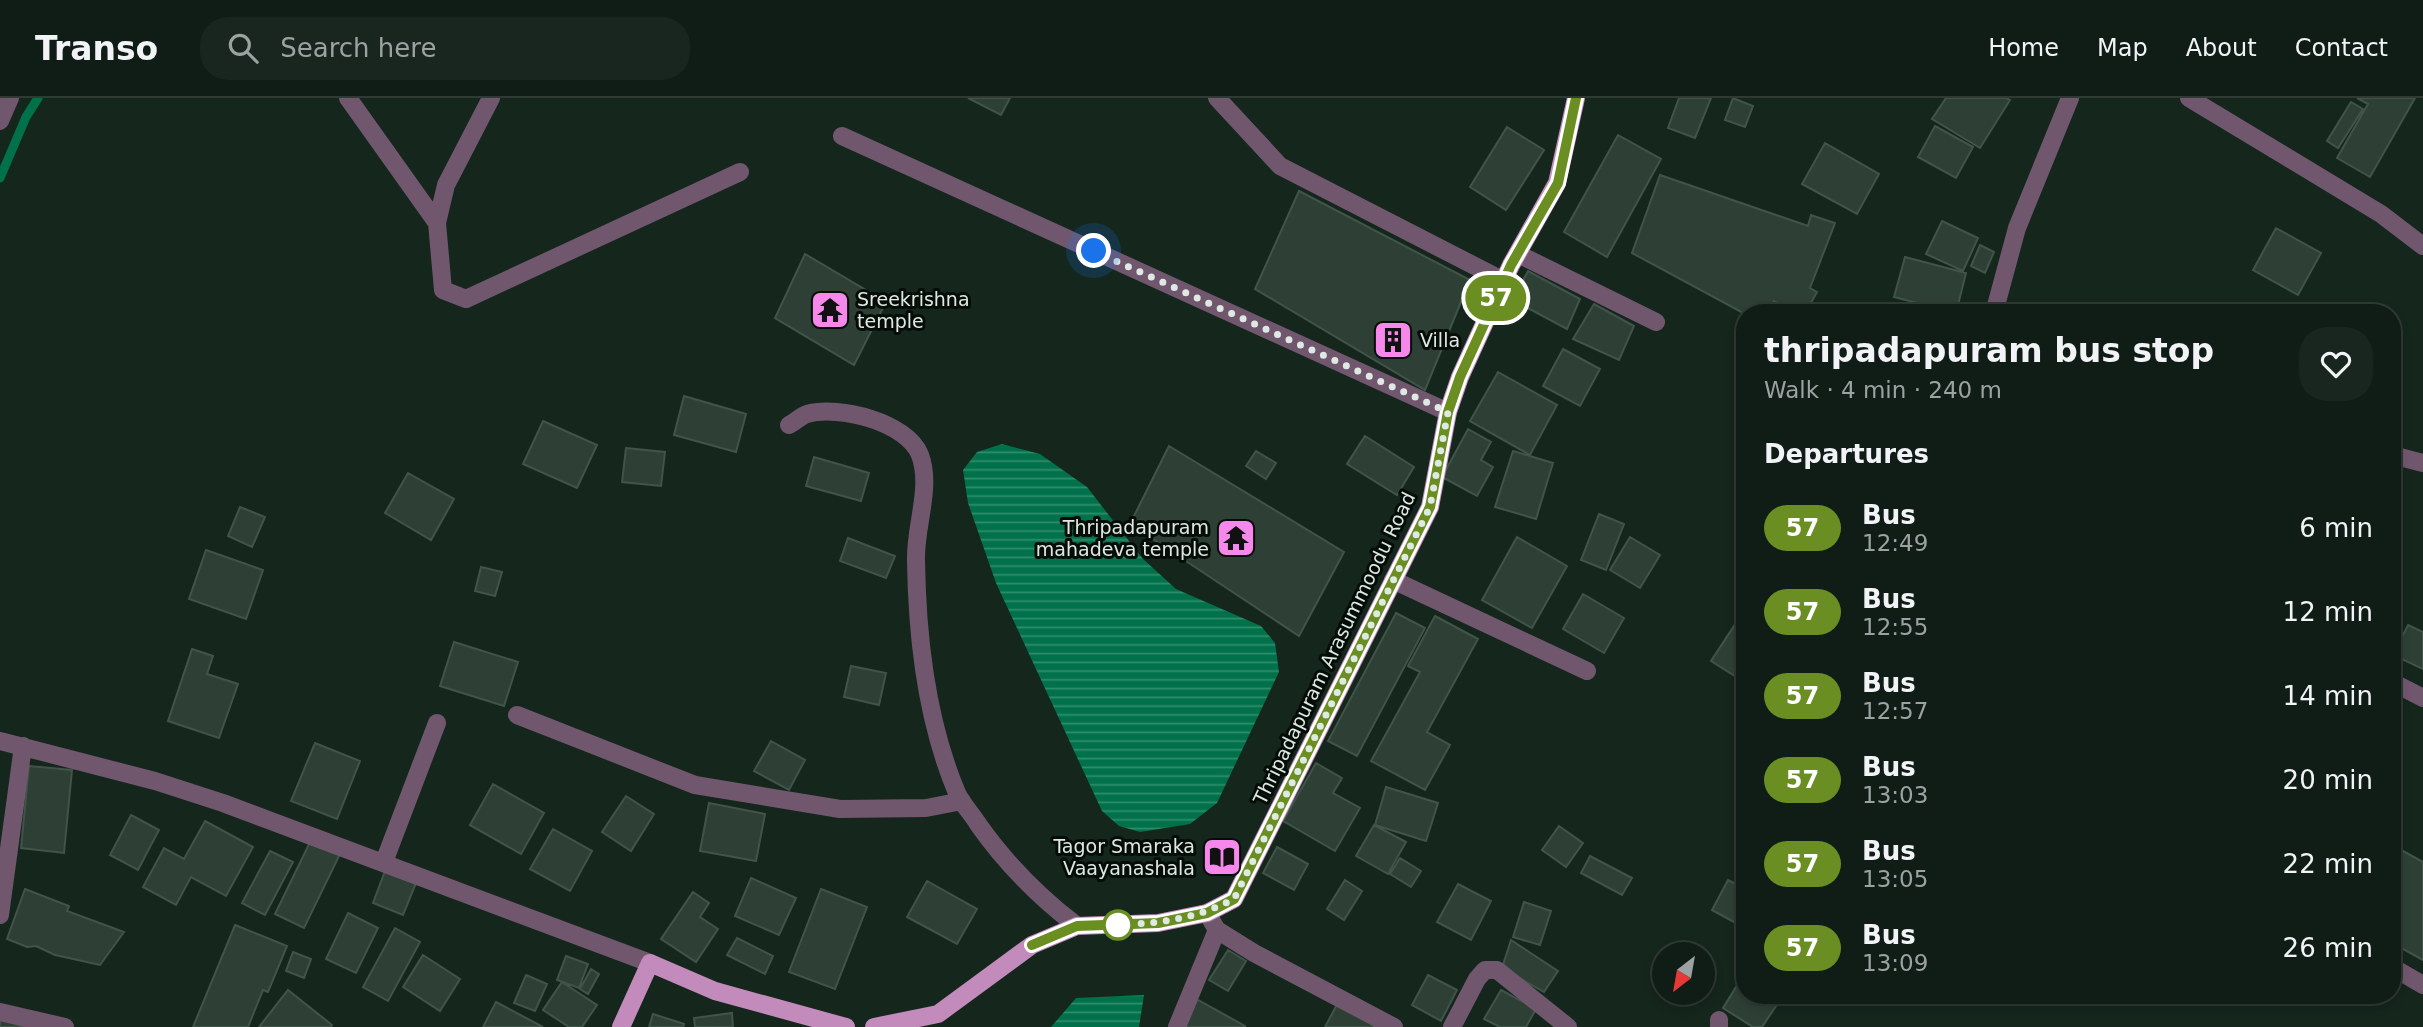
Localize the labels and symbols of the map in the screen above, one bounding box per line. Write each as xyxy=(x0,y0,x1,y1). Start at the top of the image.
your location xyxy=(1076,233,1111,268)
line badge: 57 xyxy=(1464,275,1528,321)
place label: Sreekrishna temple xyxy=(857,288,970,332)
temple icon: Sreekrishna temple xyxy=(809,289,851,331)
building icon: Villa xyxy=(1372,319,1414,361)
place label: Villa xyxy=(1420,329,1460,351)
street label: Thripadapuram Arasummoodu Road xyxy=(1248,488,1419,809)
place label: Thripadapuram mahadeva temple xyxy=(1036,516,1209,560)
temple icon: Thripadapuram mahadeva temple xyxy=(1215,517,1257,559)
place label: Tagor Smaraka Vaayanashala xyxy=(1052,835,1195,879)
library icon: Tagor Smaraka Vaayanashala xyxy=(1201,836,1243,878)
unlabelled marker xyxy=(1103,910,1133,940)
north arrow xyxy=(1652,942,1715,1004)

